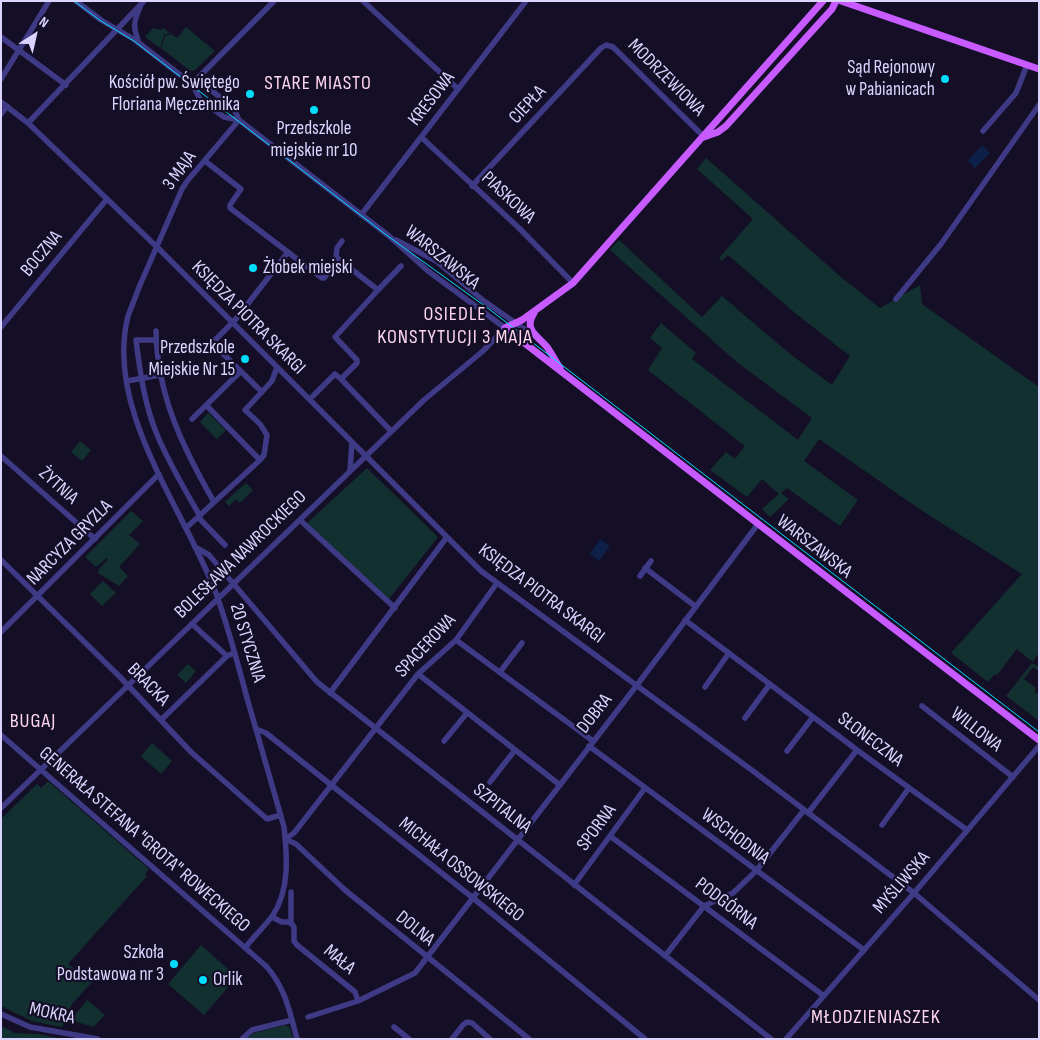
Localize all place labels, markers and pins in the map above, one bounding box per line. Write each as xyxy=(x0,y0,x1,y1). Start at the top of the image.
place label: Sąd Rejonowy w Pabianicach xyxy=(845,57,935,101)
place label: Kościół pw. Świętego Floriana Męczennika xyxy=(109,72,240,116)
marker: Sąd Rejonowy w Pabianicach xyxy=(939,73,951,85)
marker: Kościół pw. Świętego Floriana Męczennika xyxy=(244,88,256,100)
marker: Przedszkole miejskie nr 10 xyxy=(308,104,320,116)
place label: Przedszkole miejskie nr 10 xyxy=(271,118,357,162)
place label: Żłobek miejski xyxy=(263,257,353,279)
marker: Żłobek miejski xyxy=(247,262,259,274)
place label: Przedszkole Miejskie Nr 15 xyxy=(148,337,235,381)
marker: Przedszkole Miejskie Nr 15 xyxy=(239,353,251,365)
place label: Szkoła Podstawowa nr 3 xyxy=(57,942,164,986)
marker: Szkoła Podstawowa nr 3 xyxy=(168,958,180,970)
place label: Orlik xyxy=(213,969,243,991)
marker: Orlik xyxy=(197,974,209,986)

